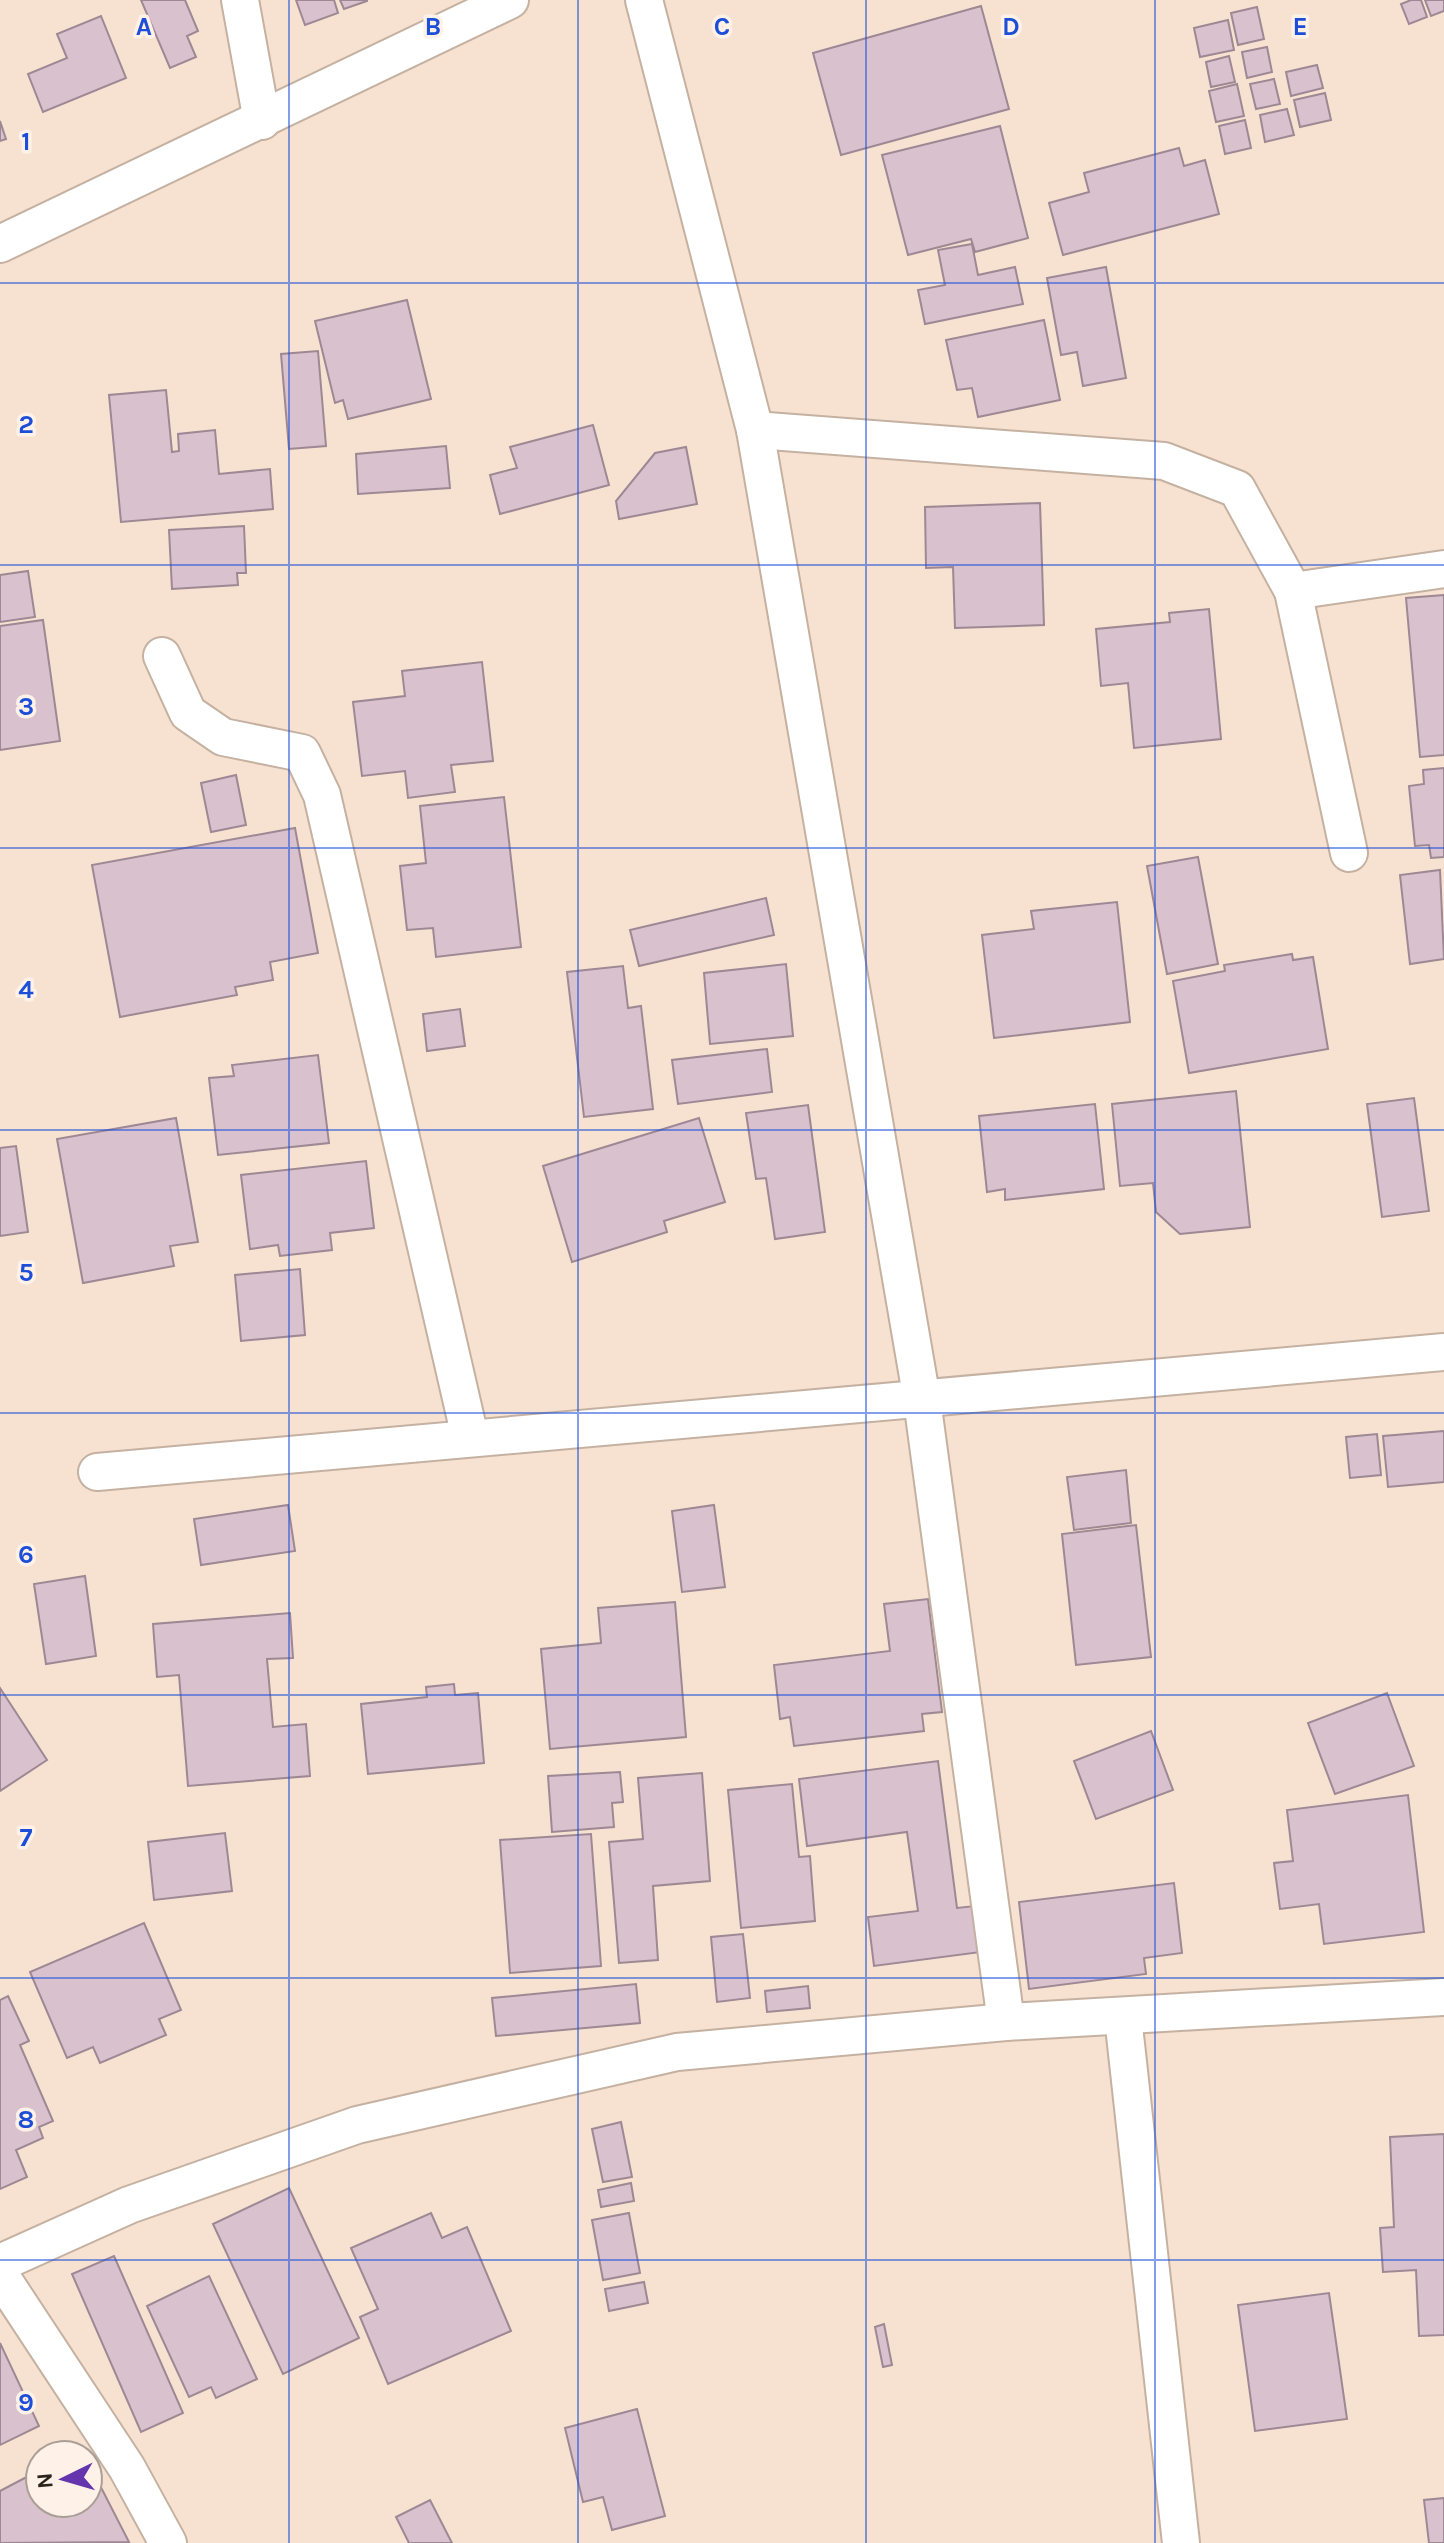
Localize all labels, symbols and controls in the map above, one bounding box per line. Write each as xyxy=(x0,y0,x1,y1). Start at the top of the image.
text: A xyxy=(136,11,152,42)
text: B xyxy=(425,11,441,42)
text: C xyxy=(714,11,730,42)
text: D xyxy=(1002,11,1020,42)
text: E xyxy=(1292,11,1308,42)
text: 1 xyxy=(21,126,31,157)
text: 2 xyxy=(18,409,34,440)
text: 3 xyxy=(18,691,34,722)
text: 4 xyxy=(18,974,34,1005)
text: 5 xyxy=(18,1257,34,1288)
text: 6 xyxy=(18,1539,34,1570)
text: 7 xyxy=(20,1822,33,1853)
text: 8 xyxy=(18,2104,34,2135)
text: 9 xyxy=(18,2387,34,2418)
north arrow xyxy=(24,2439,104,2519)
text: N xyxy=(31,2472,59,2490)

